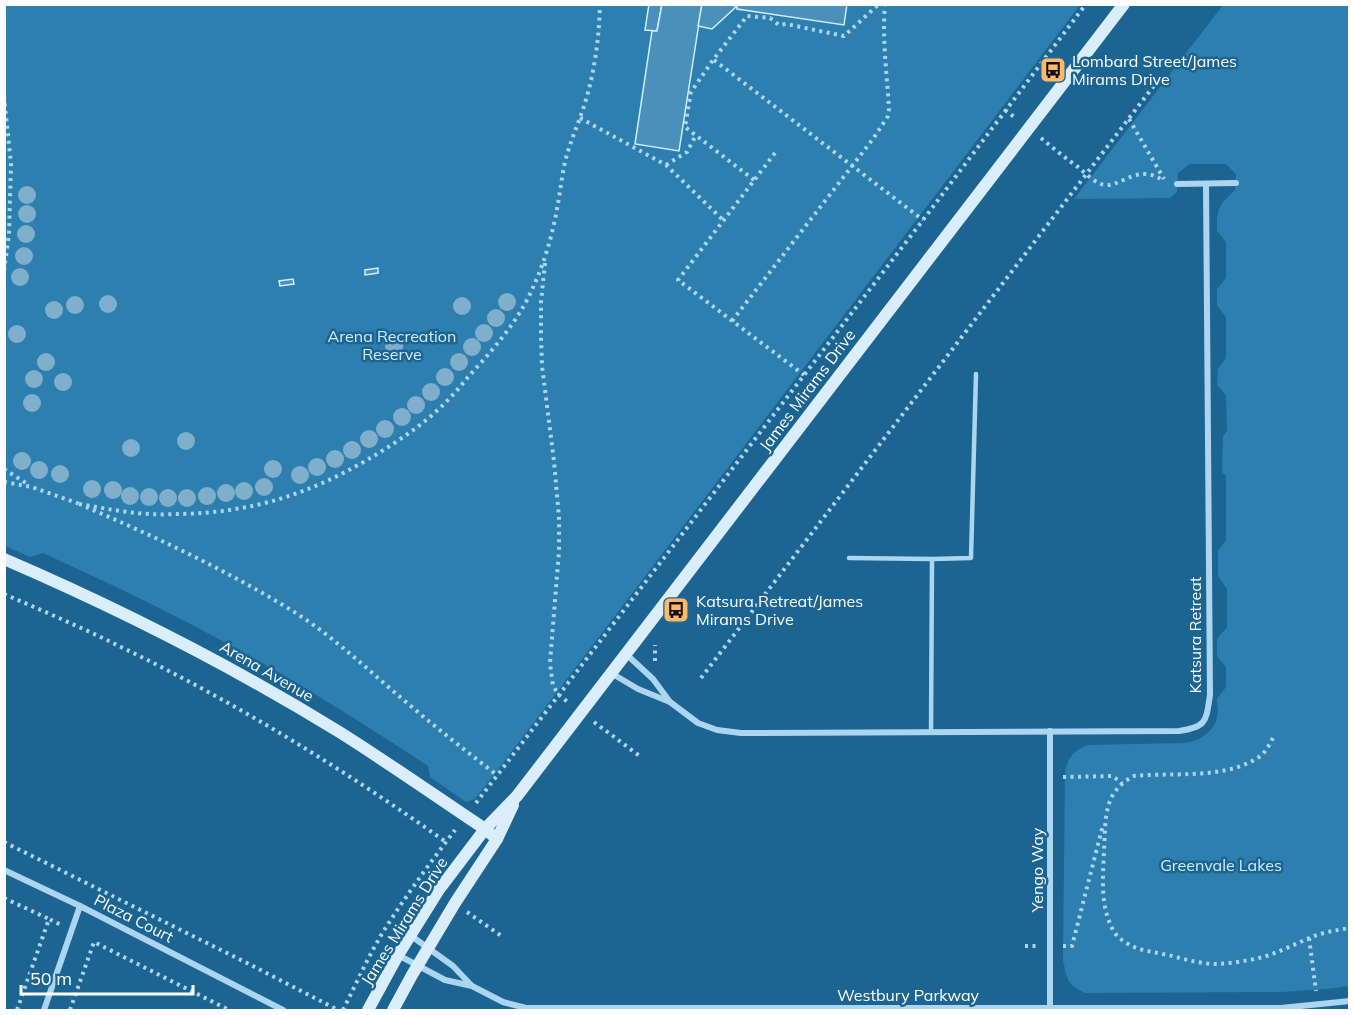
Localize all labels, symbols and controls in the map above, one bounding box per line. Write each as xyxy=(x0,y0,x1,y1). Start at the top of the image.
place label: Lombard Street/James Mirams Drive xyxy=(1072,51,1237,89)
bus stop icon: Lombard Street/James Mirams Drive xyxy=(1038,55,1068,85)
street label: James Mirams Drive xyxy=(755,325,859,455)
park label: Arena Recreation Reserve xyxy=(328,326,456,364)
street label: Katsura Retreat xyxy=(1185,576,1205,693)
place label: Katsura Retreat/James Mirams Drive xyxy=(696,591,863,629)
bus stop icon: Katsura Retreat/James Mirams Drive xyxy=(661,595,691,625)
street label: Arena Avenue xyxy=(217,636,317,706)
street label: Yengo Way xyxy=(1027,827,1047,913)
street label: James Mirams Drive xyxy=(356,853,452,989)
park label: Greenvale Lakes xyxy=(1160,855,1282,875)
street label: Plaza Court xyxy=(91,889,177,947)
scale bar xyxy=(21,958,194,996)
text: 50 m xyxy=(30,967,72,990)
street label: Westbury Parkway xyxy=(837,985,979,1005)

